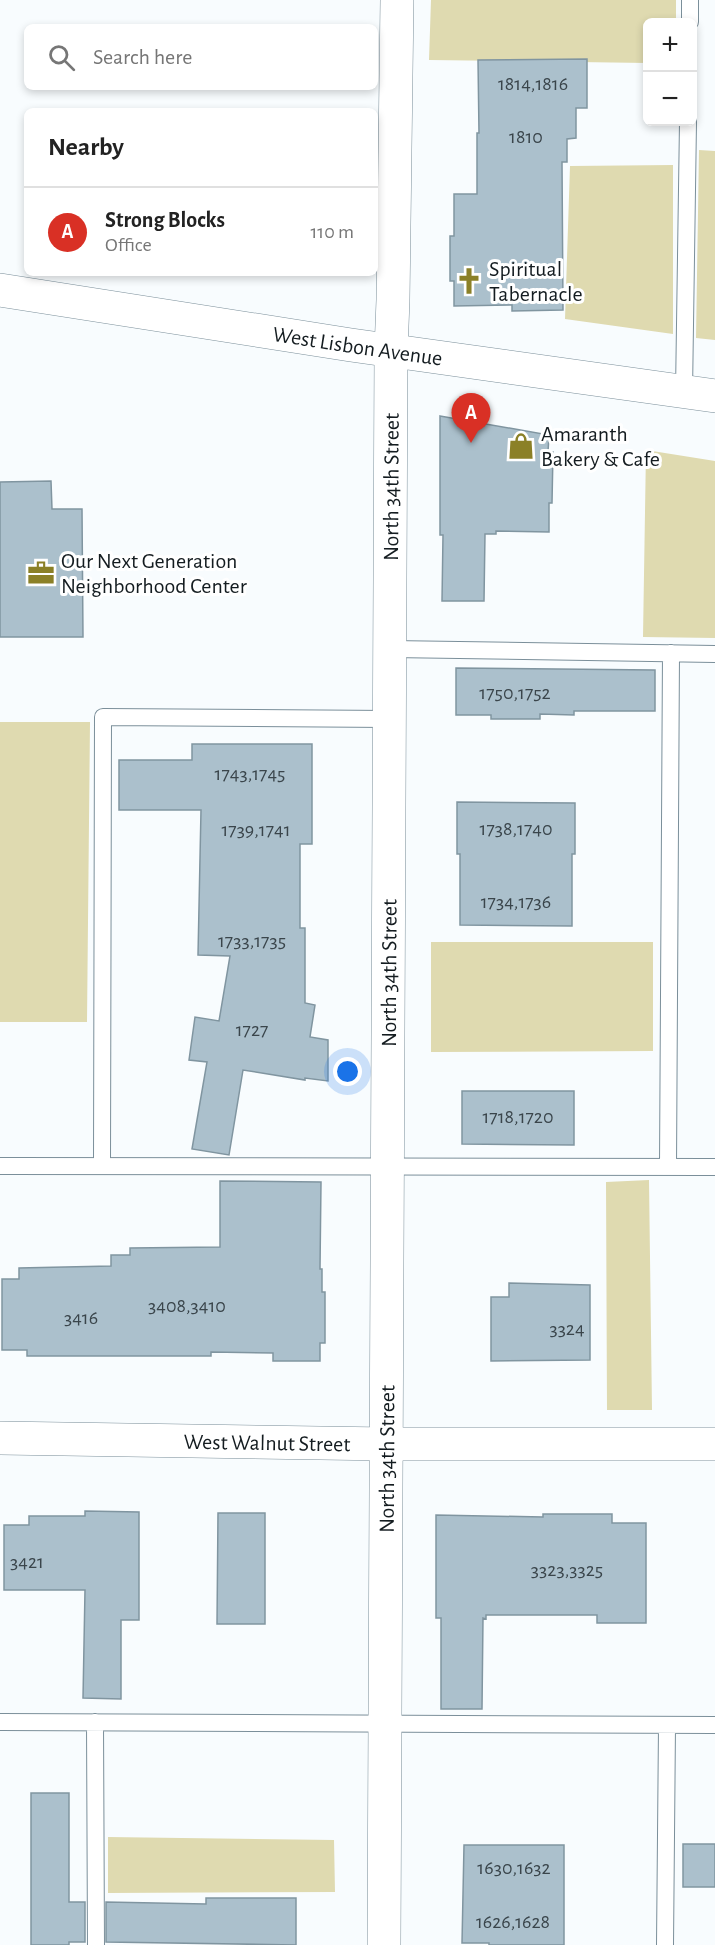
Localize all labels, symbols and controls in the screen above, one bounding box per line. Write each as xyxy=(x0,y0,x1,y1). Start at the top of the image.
map controls xyxy=(643,18,697,126)
button: + xyxy=(643,18,697,72)
search box xyxy=(24,24,378,90)
icon: search xyxy=(45,41,78,74)
text: Search here xyxy=(93,46,192,68)
button: − xyxy=(643,72,697,126)
house number: 1814,1816 xyxy=(498,74,568,94)
house number: 1810 xyxy=(509,127,543,147)
text: Nearby xyxy=(48,134,124,160)
text: Strong Blocks xyxy=(105,209,225,231)
text: A xyxy=(62,222,74,242)
text: 110 m xyxy=(310,222,354,242)
text: Office xyxy=(105,235,152,255)
place label: Spiritual Tabernacle xyxy=(489,258,583,305)
church icon: Spiritual Tabernacle xyxy=(454,266,484,296)
street label: West Lisbon Avenue xyxy=(271,323,444,370)
pin: A xyxy=(452,394,490,443)
street label: North 34th Street xyxy=(380,413,403,561)
place label: Amaranth Bakery & Cafe xyxy=(541,423,660,470)
shop icon: Amaranth Bakery & Cafe xyxy=(506,431,536,461)
place label: Our Next Generation Neighborhood Center xyxy=(61,550,247,597)
office icon: Our Next Generation Neighborhood Center xyxy=(26,558,56,588)
house number: 1750,1752 xyxy=(479,683,551,703)
house number: 1743,1745 xyxy=(215,764,285,784)
house number: 1738,1740 xyxy=(480,819,552,839)
house number: 1739,1741 xyxy=(221,820,291,840)
house number: 1734,1736 xyxy=(481,892,551,912)
street label: North 34th Street xyxy=(378,899,401,1047)
house number: 1733,1735 xyxy=(218,931,286,951)
house number: 1727 xyxy=(236,1020,268,1040)
your location xyxy=(333,1057,362,1086)
house number: 1718,1720 xyxy=(482,1107,554,1127)
house number: 3408,3410 xyxy=(148,1296,226,1316)
house number: 3416 xyxy=(64,1308,98,1328)
house number: 3324 xyxy=(549,1319,585,1339)
street label: North 34th Street xyxy=(376,1385,398,1533)
street label: West Walnut Street xyxy=(183,1431,351,1455)
house number: 3421 xyxy=(10,1552,44,1572)
house number: 3323,3325 xyxy=(531,1560,603,1580)
house number: 1630,1632 xyxy=(477,1858,551,1878)
house number: 1626,1628 xyxy=(476,1912,550,1932)

